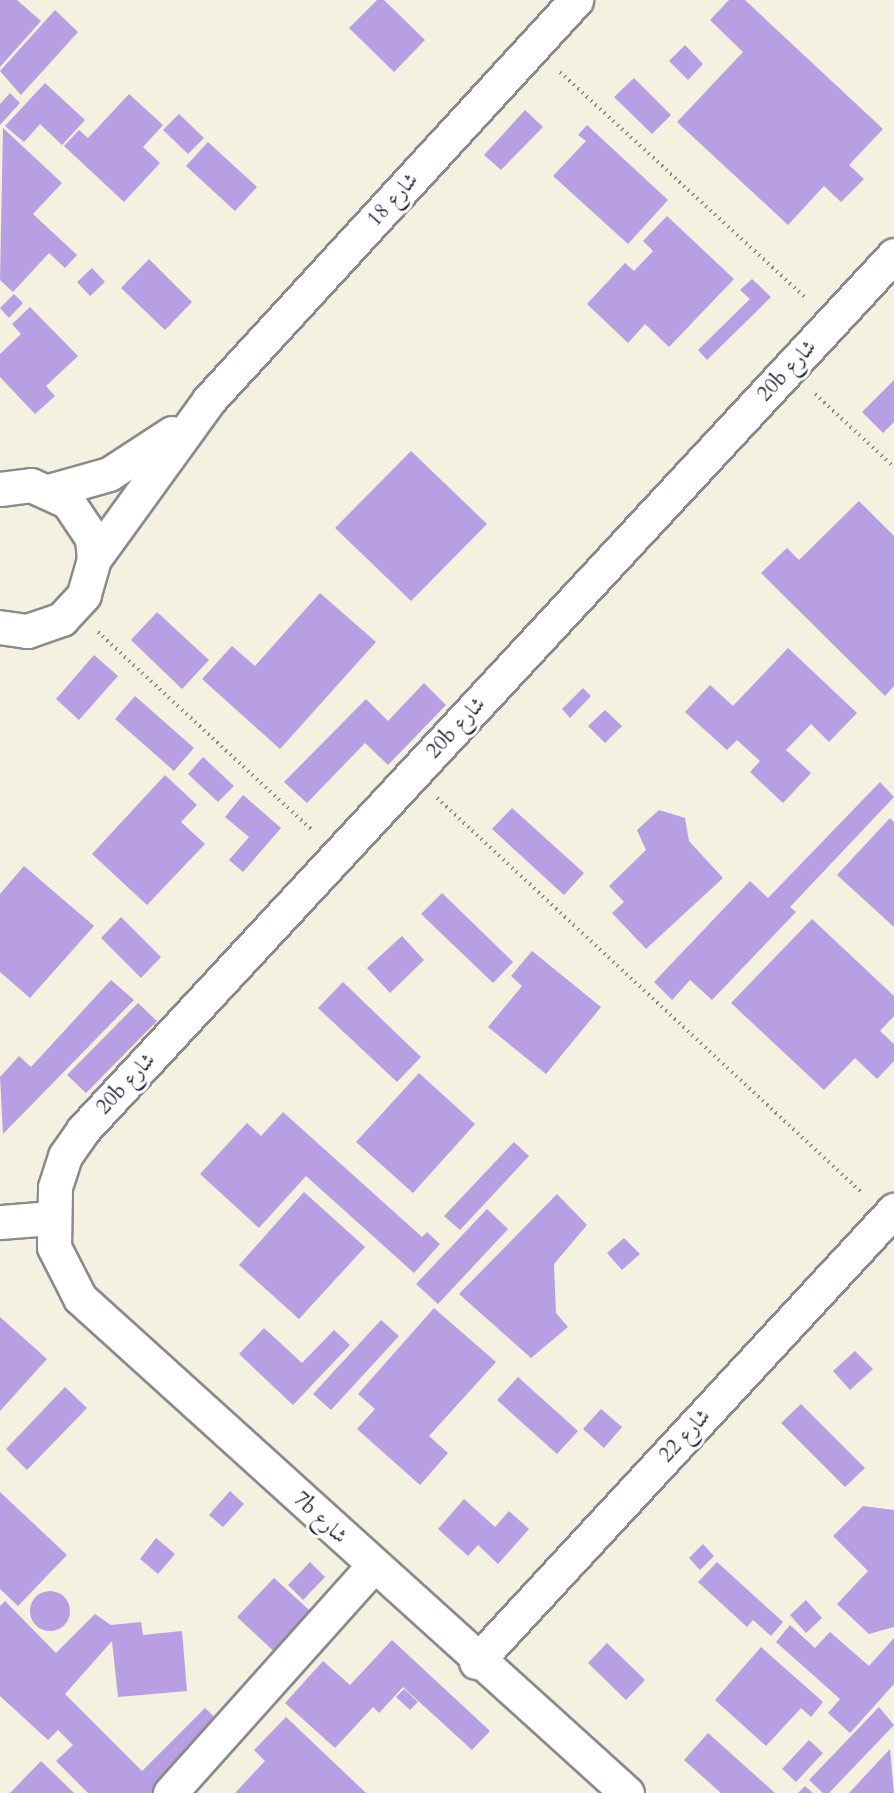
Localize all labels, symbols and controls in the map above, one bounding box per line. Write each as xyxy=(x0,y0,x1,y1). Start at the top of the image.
street label: شارع 18 xyxy=(362,168,424,232)
street label: 20b شارع xyxy=(752,335,822,407)
street label: 20b شارع xyxy=(421,692,491,764)
street label: 20b شارع xyxy=(91,1048,161,1120)
street label: شارع 22 xyxy=(654,1404,716,1468)
street label: 7b شارع xyxy=(288,1487,352,1549)

